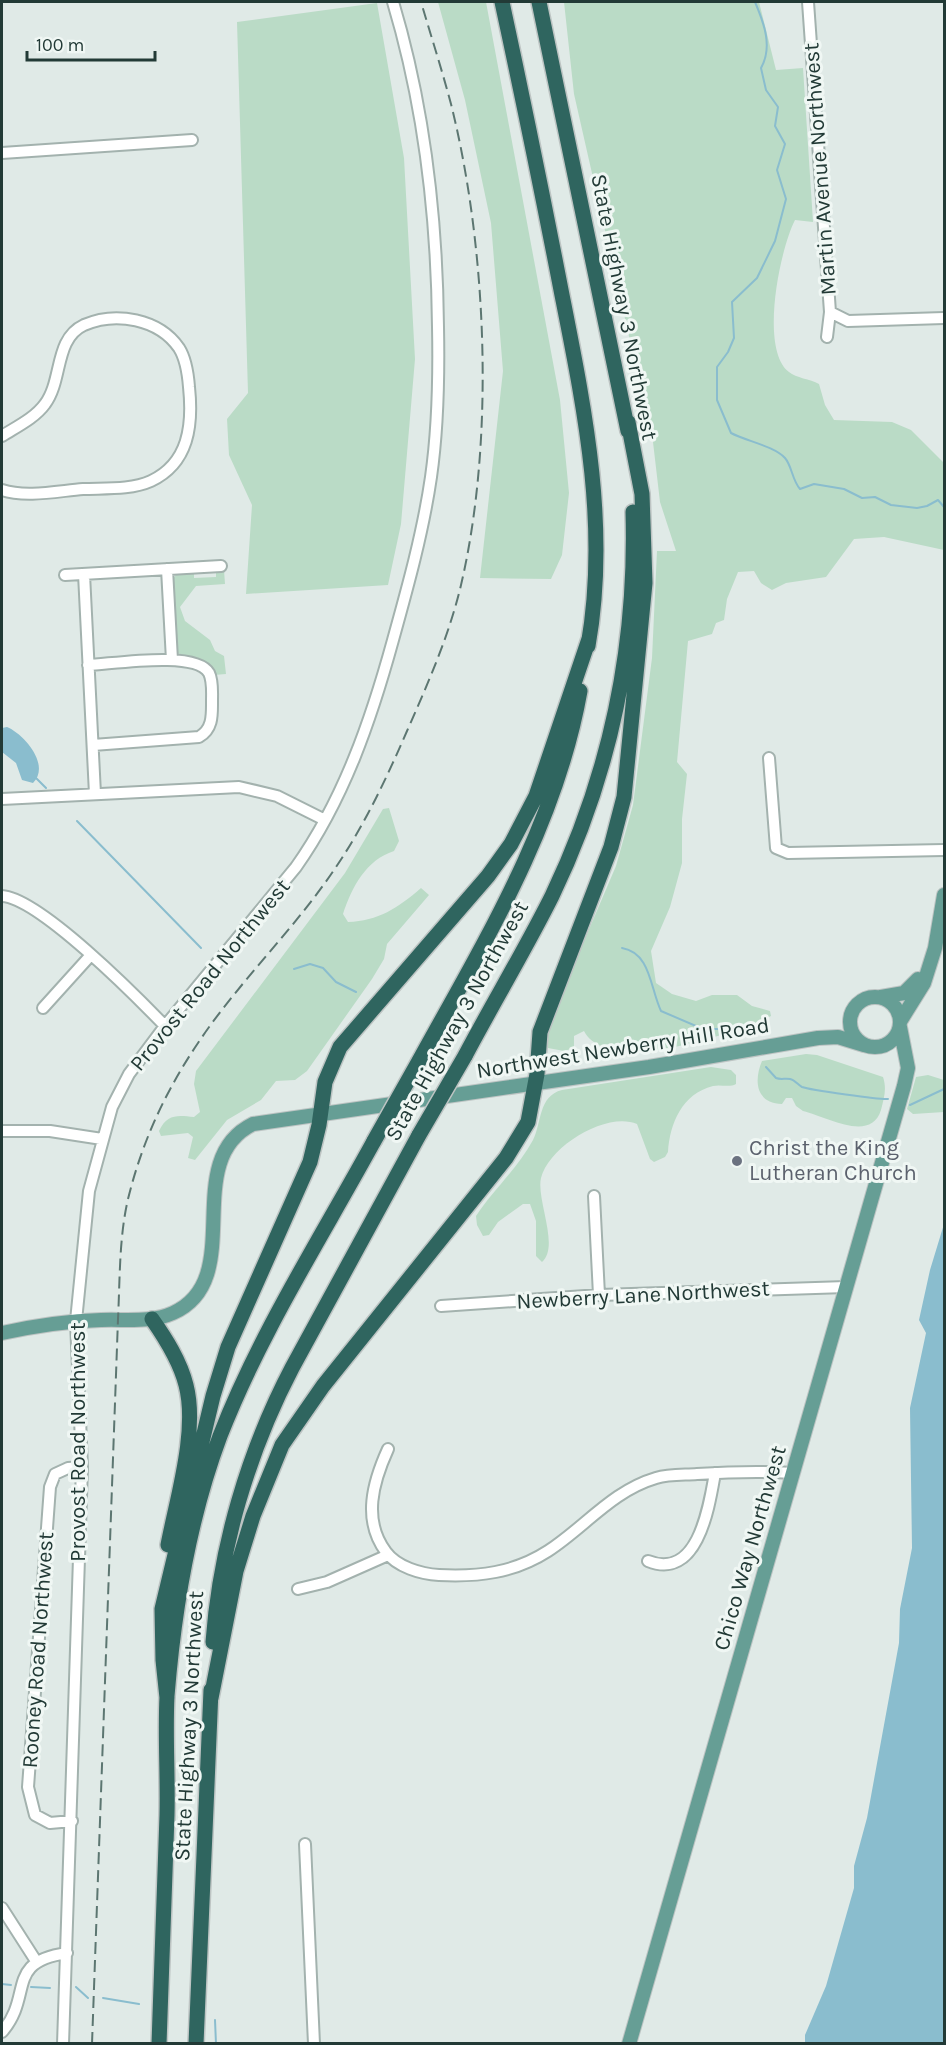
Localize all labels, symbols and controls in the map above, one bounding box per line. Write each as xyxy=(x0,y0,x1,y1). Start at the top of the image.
scale bar xyxy=(27,24,154,62)
text: 100 m xyxy=(36,34,84,56)
street label: Martin Avenue Northwest xyxy=(798,42,842,296)
street label: State Highway 3 Northwest xyxy=(585,172,663,442)
street label: Provost Road Northwest xyxy=(124,874,296,1076)
street label: State Highway 3 Northwest xyxy=(380,896,534,1146)
street label: Northwest Newberry Hill Road xyxy=(475,1012,771,1084)
place label: Christ the King Lutheran Church xyxy=(749,1135,917,1186)
marker: Christ the King Lutheran Church xyxy=(730,1154,744,1168)
street label: Newberry Lane Northwest xyxy=(516,1275,770,1315)
street label: Provost Road Northwest xyxy=(65,1322,91,1562)
street label: Chico Way Northwest xyxy=(708,1442,792,1654)
street label: Rooney Road Northwest xyxy=(17,1531,59,1769)
street label: State Highway 3 Northwest xyxy=(169,1590,209,1862)

